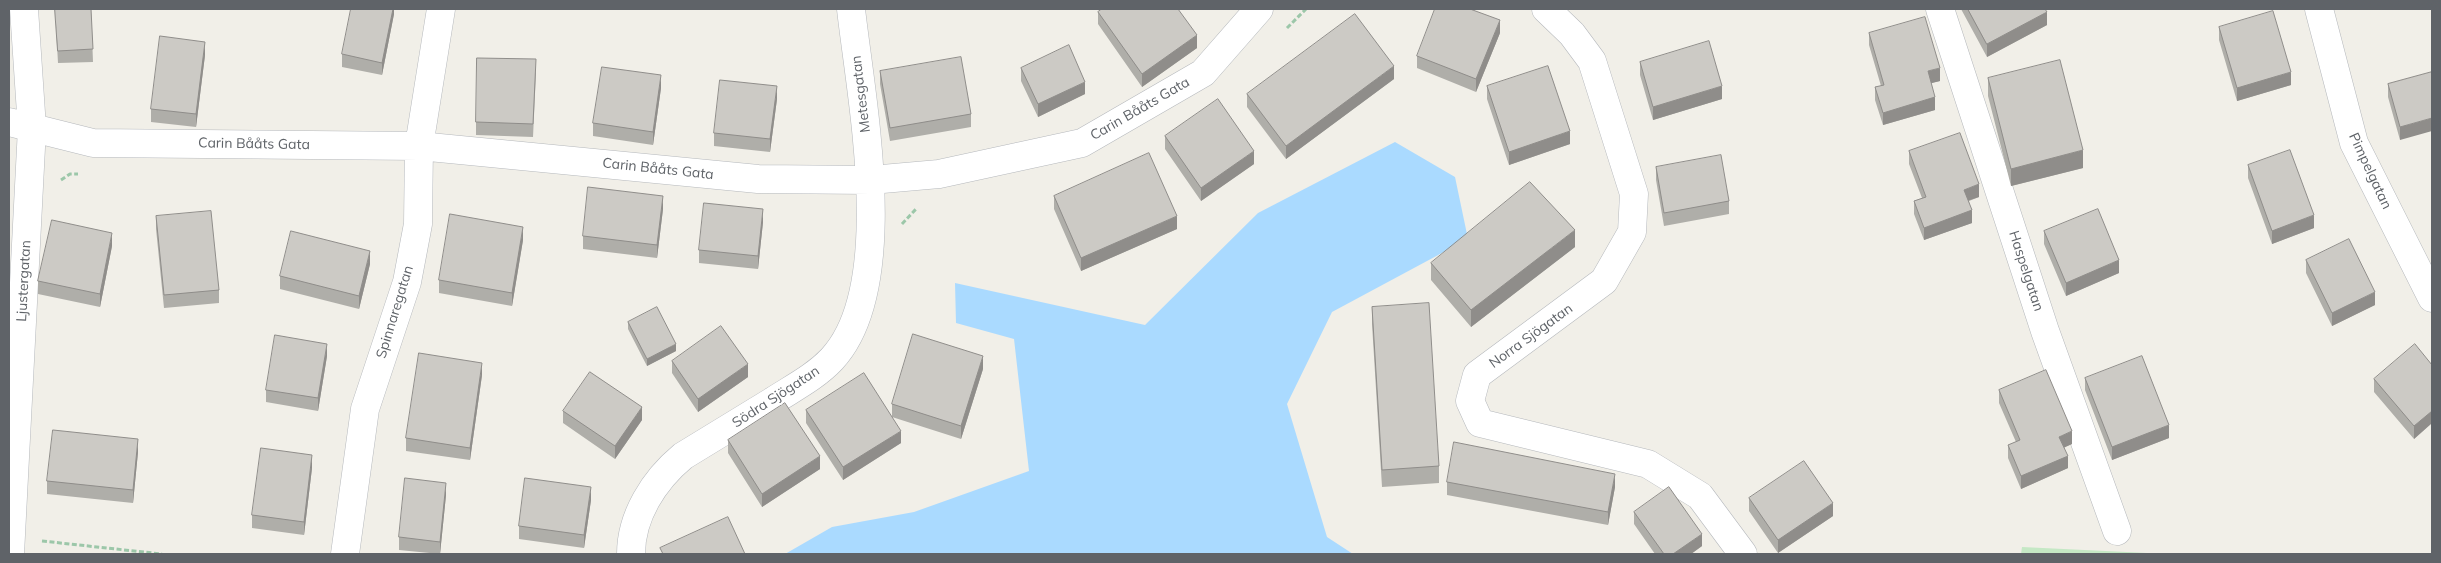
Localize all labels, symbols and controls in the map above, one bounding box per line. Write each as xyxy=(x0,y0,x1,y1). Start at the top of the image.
street label: Metesgatan xyxy=(848,55,874,133)
street label: Carin Bååts Gata xyxy=(1087,74,1193,144)
street label: Pimpelgatan xyxy=(2345,130,2395,212)
street label: Carin Bååts Gata xyxy=(198,135,310,153)
street label: Carin Bååts Gata xyxy=(602,155,714,183)
street label: Haspelgatan xyxy=(2005,229,2047,313)
street label: Ljustergatan xyxy=(13,240,35,322)
street label: Spinnaregatan xyxy=(373,264,417,360)
street label: Norra Sjögatan xyxy=(1486,300,1576,372)
street label: Södra Sjögatan xyxy=(729,363,823,431)

